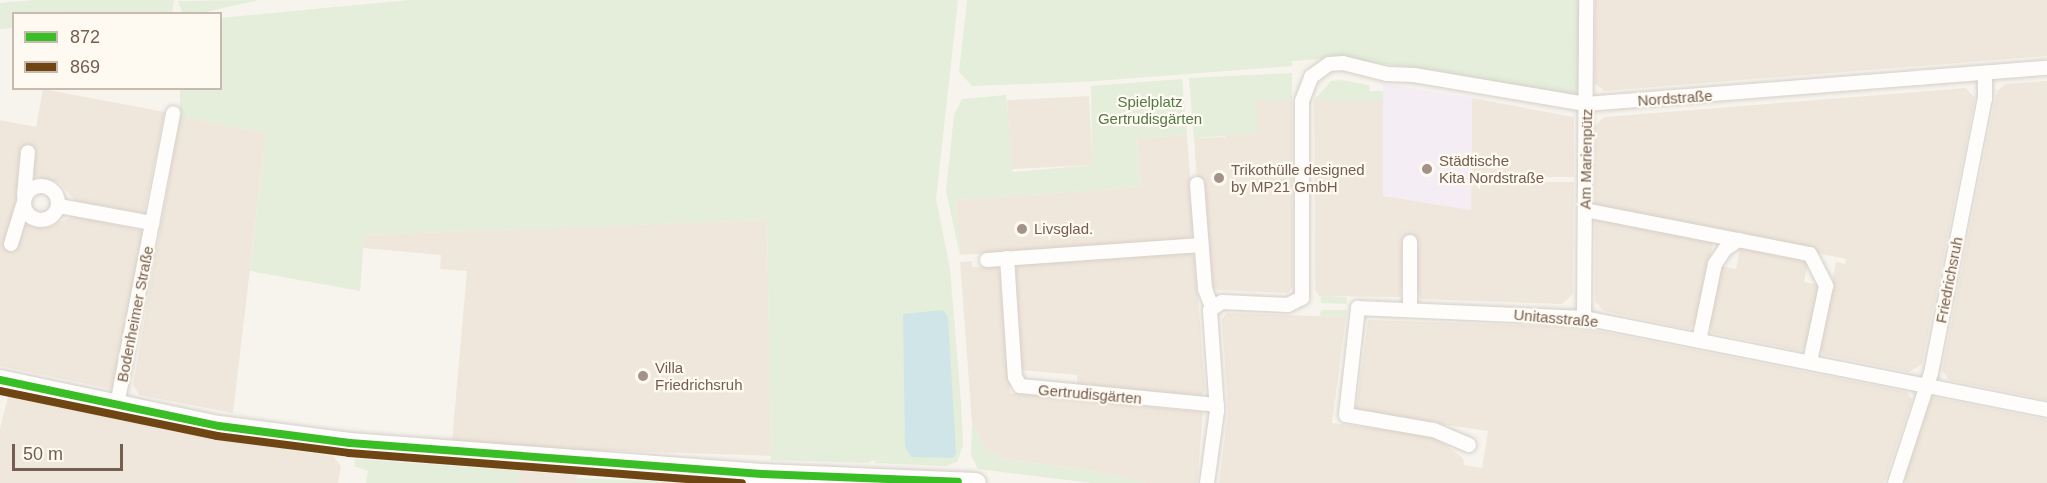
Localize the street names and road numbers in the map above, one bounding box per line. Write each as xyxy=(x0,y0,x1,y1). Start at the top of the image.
street label: Nordstraße xyxy=(1637,86,1713,110)
street label: Am Marienpütz xyxy=(1576,108,1596,210)
street label: Friedrichsruh xyxy=(1932,235,1966,325)
street label: Bodenheimer Straße xyxy=(113,244,157,384)
street label: Unitasstraße xyxy=(1513,305,1599,331)
street label: Gertrudisgärten xyxy=(1037,380,1143,408)

